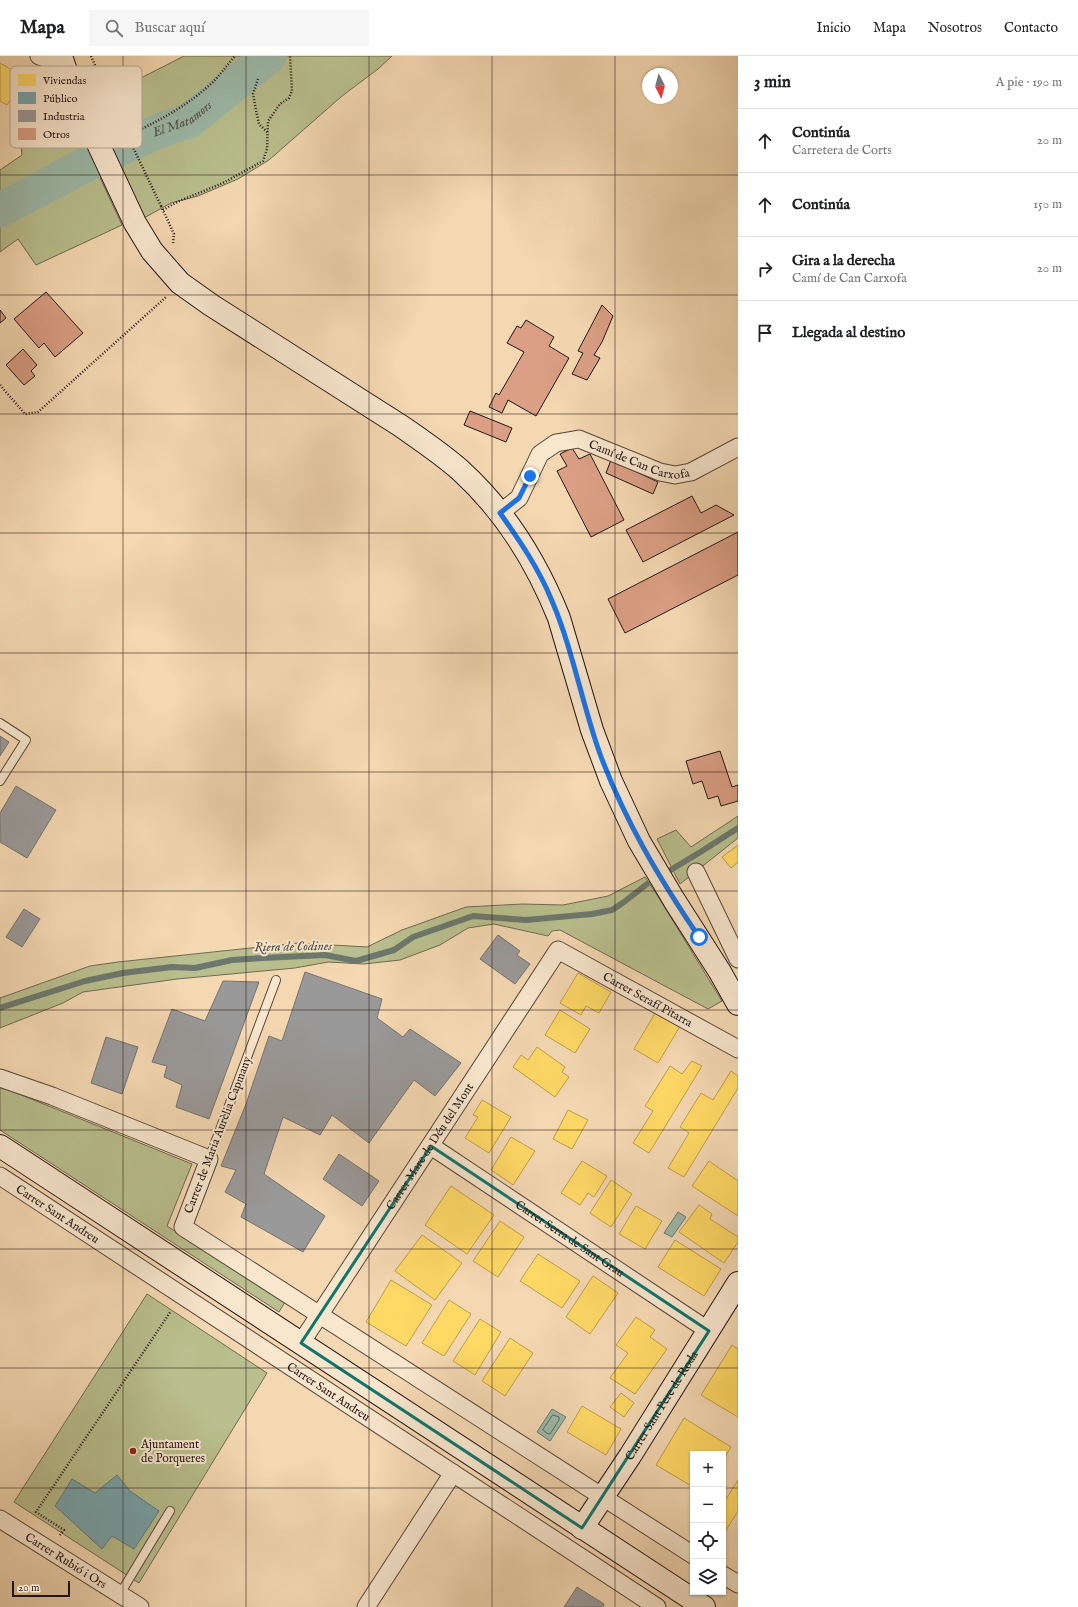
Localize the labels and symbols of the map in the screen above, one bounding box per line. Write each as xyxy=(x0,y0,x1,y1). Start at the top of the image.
legend xyxy=(10,66,142,148)
north arrow xyxy=(642,68,678,104)
text: Viviendas xyxy=(42,74,86,88)
text: Público xyxy=(43,92,78,106)
water label: El Matamors xyxy=(149,97,216,141)
text: Industria xyxy=(43,110,85,124)
text: Otros xyxy=(43,128,70,142)
street label: Camí de Can Carxofa xyxy=(587,436,691,483)
route end xyxy=(521,467,539,485)
route start xyxy=(690,928,708,946)
water label: Riera de Codines xyxy=(254,938,332,956)
street label: Carrer Serafí Pitarra xyxy=(600,969,696,1030)
street label: Carrer de Maria Aurèlia Capmany xyxy=(181,1054,256,1216)
street label: Carrer Mare de Déu del Mont xyxy=(383,1080,477,1213)
street label: Carrer Sant Andreu xyxy=(13,1181,102,1247)
street label: Carrer Serra de Sant Grau xyxy=(513,1197,627,1280)
street label: Carrer Sant Pere de Roda xyxy=(622,1347,702,1463)
street label: Carrer Sant Andreu xyxy=(284,1359,373,1424)
place label: Ajuntament de Porqueres xyxy=(140,1437,205,1467)
marker: Ajuntament de Porqueres xyxy=(128,1446,138,1456)
street label: Carrer Rubió i Ors xyxy=(22,1529,110,1592)
scale bar xyxy=(12,1579,70,1598)

